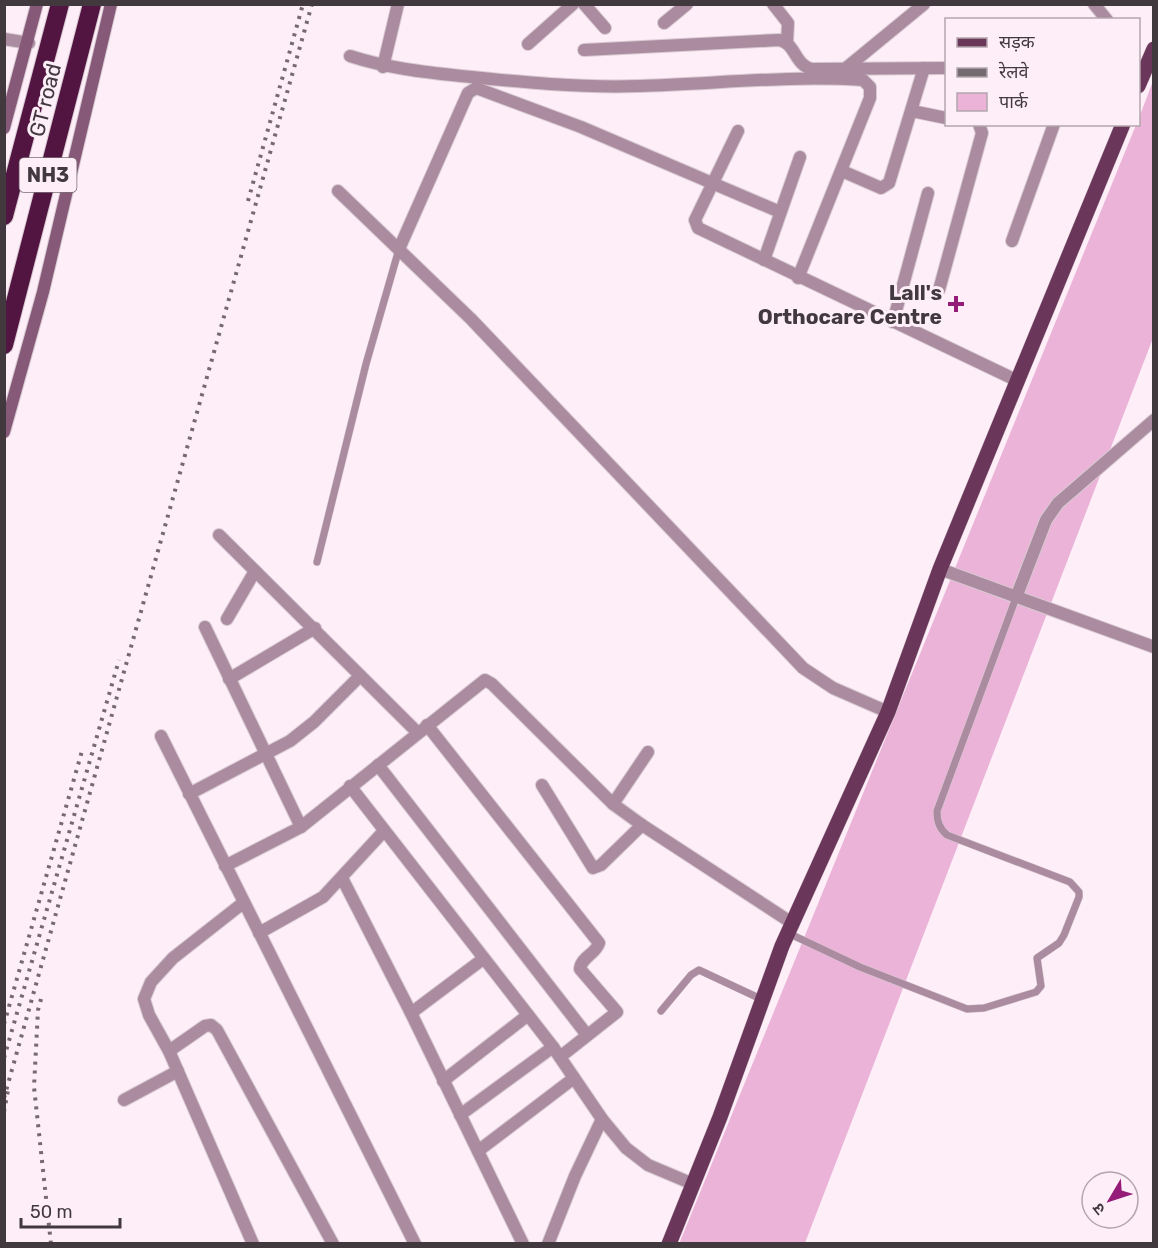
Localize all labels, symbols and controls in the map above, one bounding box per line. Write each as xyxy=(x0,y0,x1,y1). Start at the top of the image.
legend xyxy=(945,18,1140,126)
text: सड़क xyxy=(999,31,1036,53)
street label: GT road xyxy=(24,61,66,139)
text: रेलवे xyxy=(998,61,1030,83)
text: पार्क xyxy=(999,91,1029,113)
road number: NH3 xyxy=(20,158,76,192)
place label: Lall's Orthocare Centre xyxy=(758,280,942,329)
marker: Lall's Orthocare Centre xyxy=(947,295,965,313)
north arrow xyxy=(1080,1170,1140,1230)
scale bar xyxy=(21,1191,120,1229)
text: उ xyxy=(1088,1199,1109,1219)
text: 50 m xyxy=(30,1201,73,1223)

